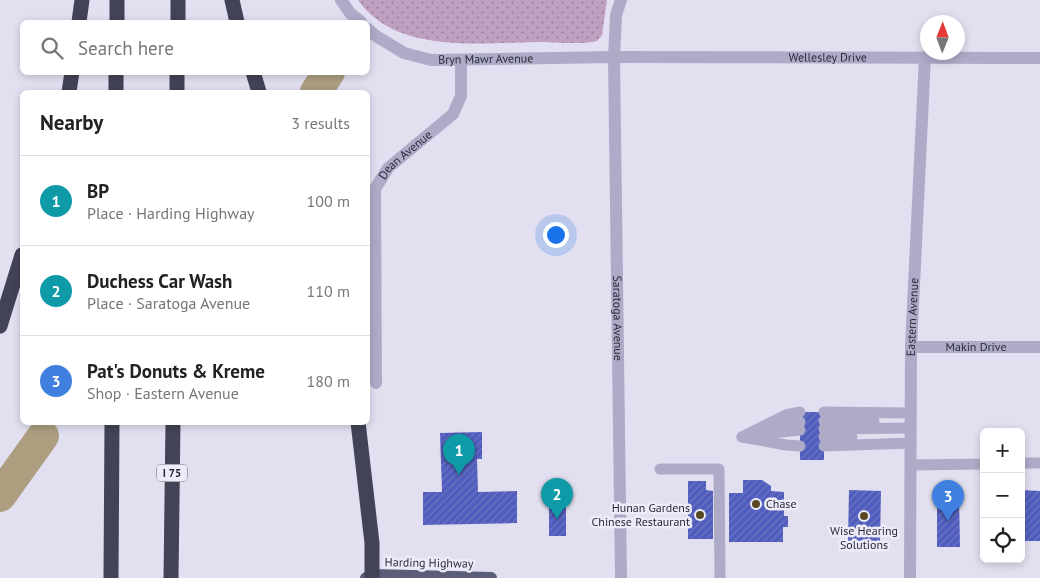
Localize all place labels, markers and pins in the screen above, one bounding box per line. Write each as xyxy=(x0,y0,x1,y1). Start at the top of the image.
pin: 1 xyxy=(443,434,475,475)
pin: 2 xyxy=(541,478,573,519)
pin: 3 xyxy=(932,480,964,521)
place label: Chase xyxy=(766,496,797,511)
marker: Chase xyxy=(750,498,762,510)
place label: Hunan Gardens Chinese Restaurant xyxy=(591,500,690,529)
marker: Hunan Gardens Chinese Restaurant xyxy=(694,509,706,521)
marker: Wise Hearing Solutions xyxy=(858,510,870,522)
place label: Wise Hearing Solutions xyxy=(830,523,898,552)

